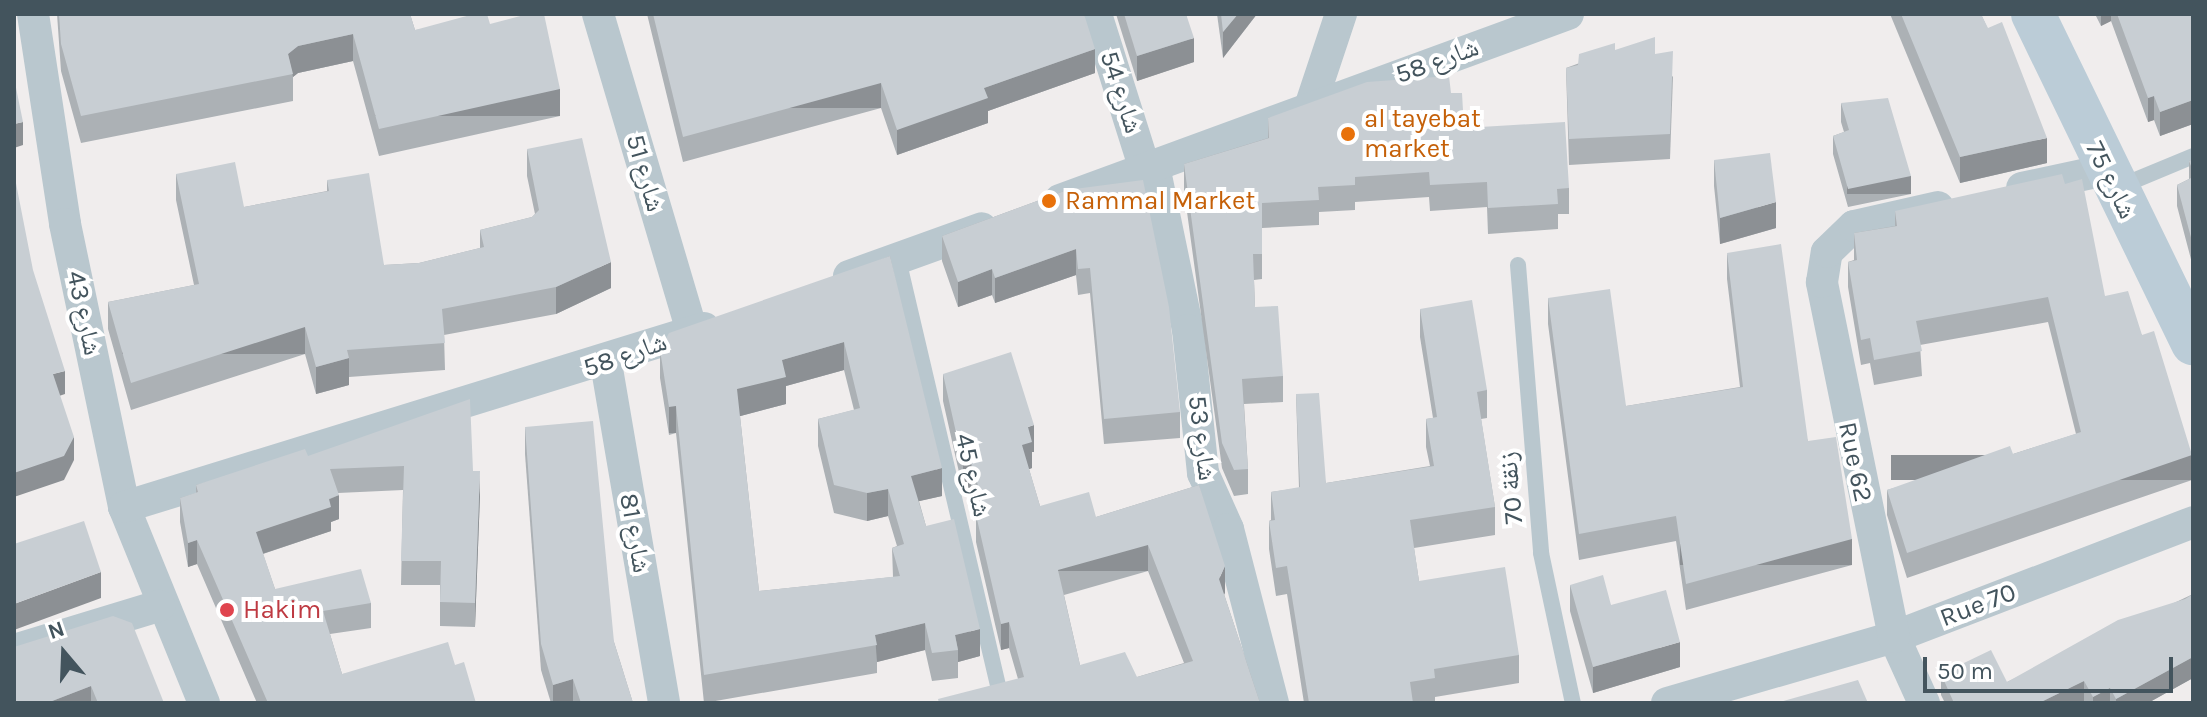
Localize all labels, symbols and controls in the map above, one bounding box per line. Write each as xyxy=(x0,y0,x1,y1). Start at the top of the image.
street label: شارع 58 xyxy=(1391,32,1483,90)
street label: شارع 54 xyxy=(1093,47,1149,137)
place label: al tayebat market xyxy=(1364,103,1481,164)
marker: al tayebat market xyxy=(1339,125,1357,143)
street label: شارع 51 xyxy=(619,131,671,215)
street label: شارع 75 xyxy=(2079,136,2143,224)
place label: Rammal Market xyxy=(1065,185,1255,217)
marker: Rammal Market xyxy=(1040,192,1058,210)
street label: شارع 43 xyxy=(60,268,108,358)
street label: شارع 58 xyxy=(579,326,671,384)
street label: شارع 53 xyxy=(1181,394,1223,482)
street label: Rue 62 xyxy=(1831,419,1879,505)
street label: شارع 45 xyxy=(948,430,998,520)
street label: زنقة 70 xyxy=(1492,450,1530,526)
street label: شارع 81 xyxy=(613,491,657,575)
street label: Rue 70 xyxy=(1936,576,2020,634)
place label: Hakim xyxy=(243,594,321,626)
marker: Hakim xyxy=(218,601,236,619)
north arrow xyxy=(24,613,104,693)
text: N xyxy=(44,615,68,645)
scale bar xyxy=(1927,641,2177,691)
text: 50 m xyxy=(1937,657,1993,685)

